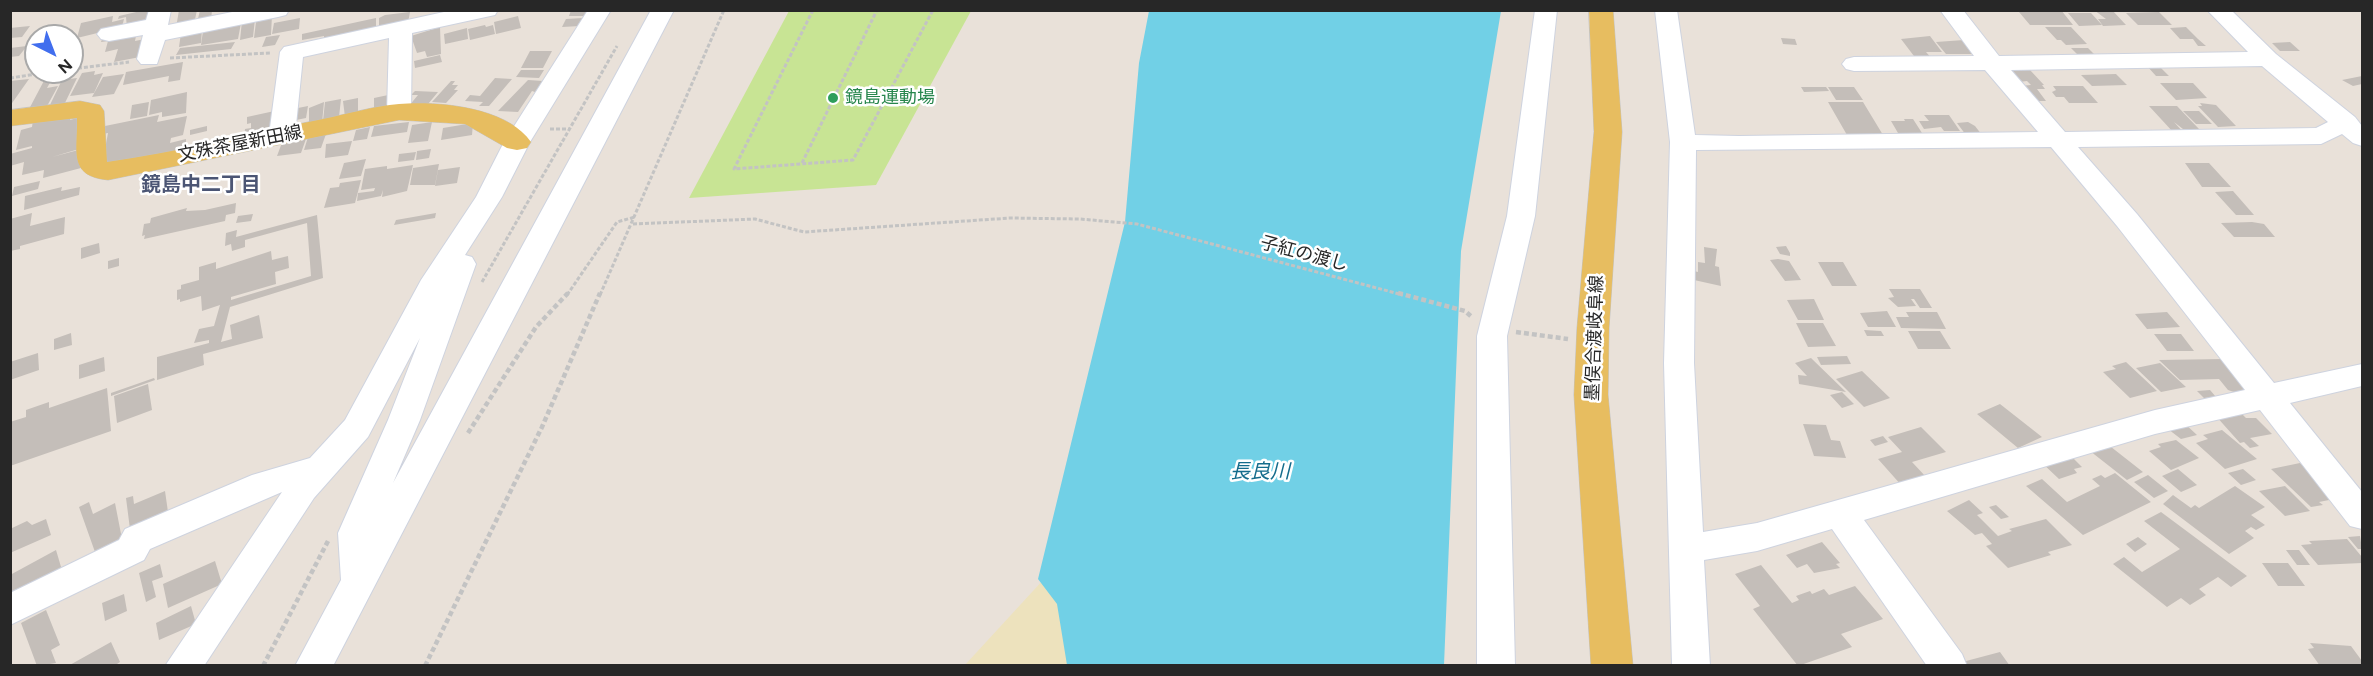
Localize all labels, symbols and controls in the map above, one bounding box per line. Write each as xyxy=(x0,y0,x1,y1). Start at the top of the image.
north arrow xyxy=(24,24,84,84)
text: N xyxy=(54,55,76,77)
place label: 鏡島運動場 xyxy=(845,87,935,109)
marker: 鏡島運動場 xyxy=(826,91,840,105)
street label: 文殊茶屋新田線 xyxy=(176,121,304,167)
district label: 鏡島中二丁目 xyxy=(141,173,261,197)
street label: 子紅の渡し xyxy=(1258,232,1350,276)
street label: 墨俣合渡岐阜線 xyxy=(1582,275,1608,401)
water label: 長良川 xyxy=(1230,460,1290,484)

